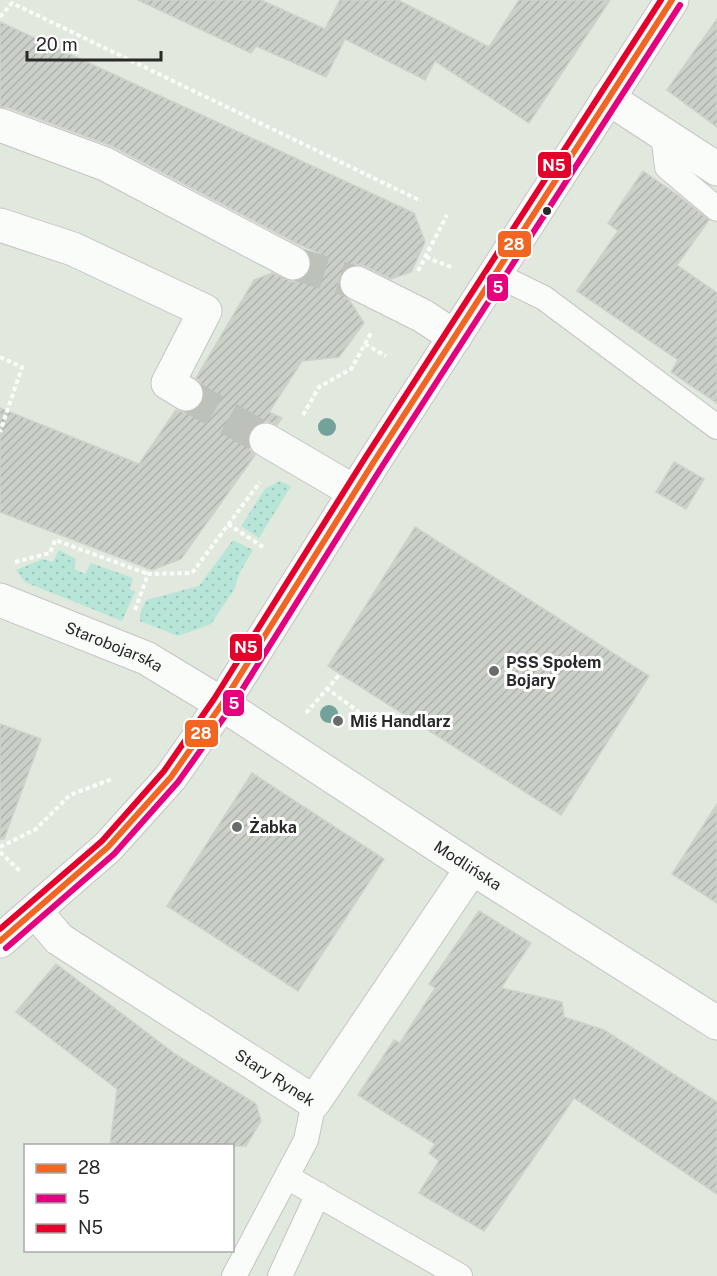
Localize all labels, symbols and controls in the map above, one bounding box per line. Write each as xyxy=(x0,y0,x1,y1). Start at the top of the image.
scale bar xyxy=(27,24,160,62)
text: 20 m xyxy=(36,34,78,55)
line badge: N5 xyxy=(537,151,572,179)
text: N5 xyxy=(542,156,566,175)
unlabelled marker xyxy=(541,205,553,217)
line badge: 28 xyxy=(497,230,532,258)
text: 28 xyxy=(504,235,525,254)
line badge: 5 xyxy=(486,273,509,302)
text: 5 xyxy=(493,278,504,297)
street label: Starobojarska xyxy=(62,617,166,675)
line badge: N5 xyxy=(229,633,263,662)
text: N5 xyxy=(234,638,258,657)
place label: PSS Społem Bojary xyxy=(506,653,601,690)
marker: PSS Społem Bojary xyxy=(487,664,501,678)
line badge: 5 xyxy=(222,689,245,717)
text: 5 xyxy=(229,694,240,713)
place label: Miś Handlarz xyxy=(350,712,450,731)
marker: Miś Handlarz xyxy=(331,714,345,728)
line badge: 28 xyxy=(184,719,219,748)
text: 28 xyxy=(191,724,212,743)
place label: Żabka xyxy=(249,817,297,837)
marker: Żabka xyxy=(230,820,244,834)
street label: Modlińska xyxy=(431,836,505,894)
street label: Stary Rynek xyxy=(232,1045,319,1110)
legend xyxy=(24,1144,234,1252)
text: 28 xyxy=(78,1157,100,1178)
text: 5 xyxy=(78,1187,90,1208)
text: N5 xyxy=(78,1217,103,1238)

